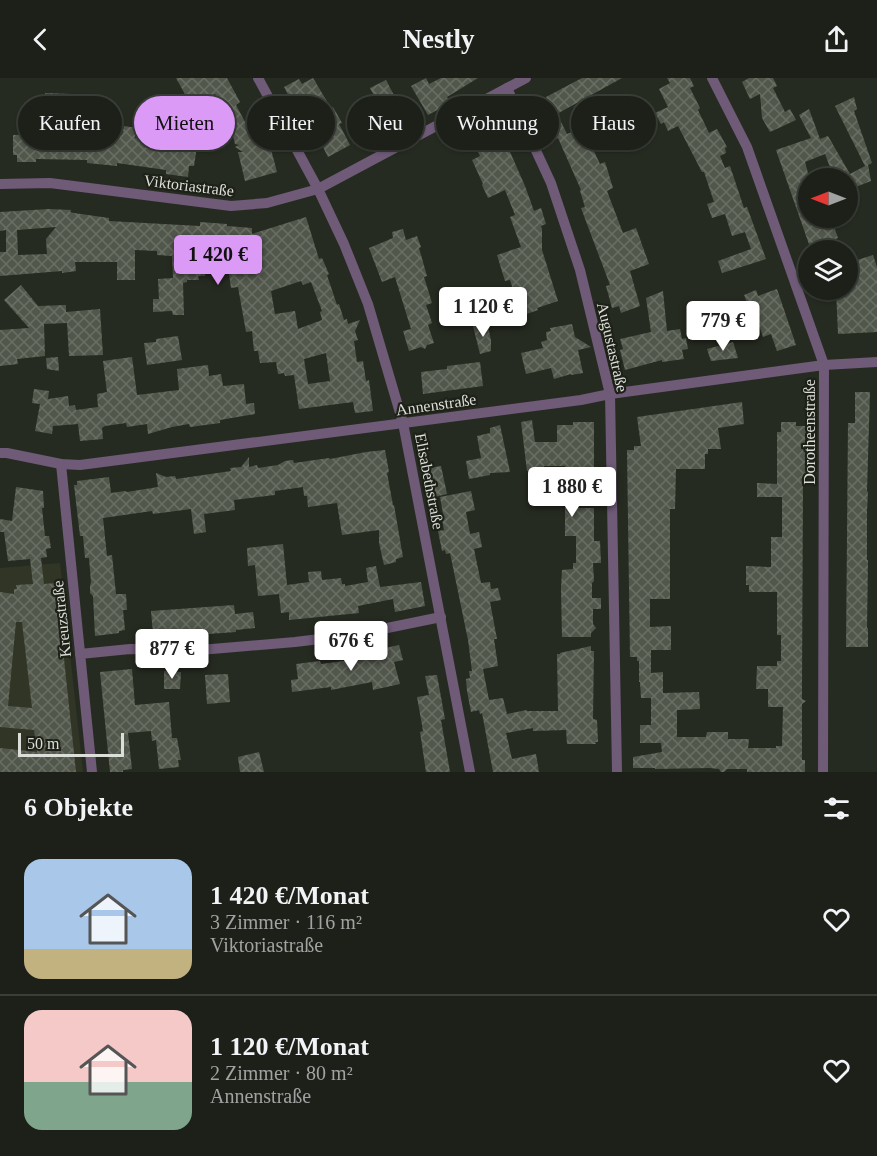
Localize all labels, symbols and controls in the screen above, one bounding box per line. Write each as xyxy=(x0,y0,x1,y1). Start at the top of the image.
icon: back xyxy=(24,23,57,56)
icon: share xyxy=(820,23,853,56)
text: Nestly xyxy=(403,24,474,54)
chip: Kaufen xyxy=(18,96,122,150)
chip: Mieten xyxy=(134,96,235,150)
chip: Filter xyxy=(247,96,335,150)
chip: Neu xyxy=(347,96,424,150)
chip: Wohnung xyxy=(436,96,559,150)
chip: Haus xyxy=(571,96,656,150)
north arrow xyxy=(798,168,858,228)
map controls xyxy=(798,168,858,300)
street label: Viktoriastraße xyxy=(143,172,235,199)
pin: 1 420 € xyxy=(163,235,273,286)
button: layers xyxy=(798,240,858,300)
text: 1 420 € xyxy=(188,243,248,265)
pin: 1 120 € xyxy=(428,287,538,338)
text: 1 120 € xyxy=(453,295,513,317)
street label: Augustastraße xyxy=(593,301,631,394)
pin: 779 € xyxy=(681,301,765,352)
text: 779 € xyxy=(701,309,746,331)
street label: Dorotheenstraße xyxy=(801,379,818,485)
street label: Annenstraße xyxy=(395,390,477,419)
street label: Elisabethstraße xyxy=(412,431,447,531)
pin: 1 880 € xyxy=(517,467,627,518)
text: 1 880 € xyxy=(542,475,602,497)
street label: Kreuzstraße xyxy=(49,580,74,658)
pin: 676 € xyxy=(309,621,393,672)
pin: 877 € xyxy=(130,629,214,680)
text: 676 € xyxy=(329,629,374,651)
text: 877 € xyxy=(150,637,195,659)
scale bar xyxy=(18,730,124,758)
text: 50 m xyxy=(27,735,59,752)
icon: filters xyxy=(820,792,853,825)
text: 6 Objekte xyxy=(24,793,133,822)
text: 1 420 €/Monat xyxy=(210,881,369,910)
icon: home xyxy=(72,883,144,955)
icon: heart xyxy=(820,903,853,936)
text: 3 Zimmer · 116 m² xyxy=(210,911,362,933)
text: Viktoriastraße xyxy=(210,934,323,956)
text: 1 120 €/Monat xyxy=(210,1032,369,1061)
icon: home xyxy=(72,1034,144,1106)
icon: heart xyxy=(820,1054,853,1087)
text: 2 Zimmer · 80 m² xyxy=(210,1062,353,1084)
text: Annenstraße xyxy=(210,1085,311,1107)

